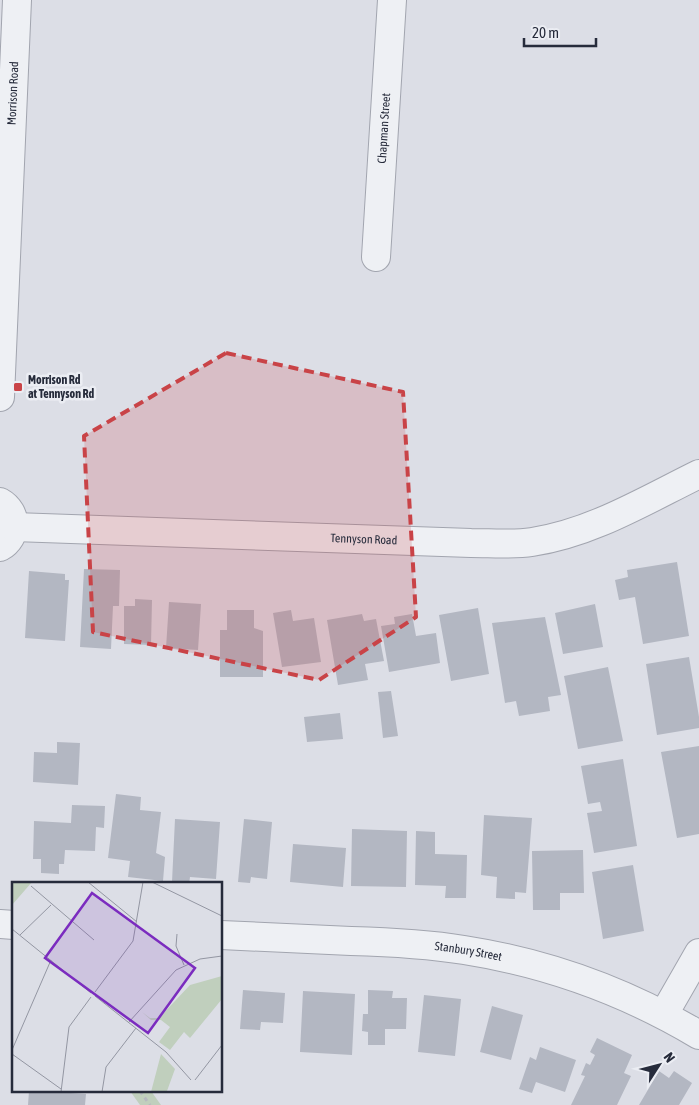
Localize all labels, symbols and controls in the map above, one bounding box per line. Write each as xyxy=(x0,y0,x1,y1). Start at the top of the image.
scale bar xyxy=(524,15,596,47)
text: 20 m xyxy=(532,24,559,41)
street label: Morrison Road xyxy=(5,61,21,125)
street label: Chapman Street xyxy=(375,92,393,164)
place label: Morrison Rd at Tennyson Rd xyxy=(28,373,95,401)
marker: Morrison Rd at Tennyson Rd xyxy=(12,381,24,393)
street label: Tennyson Road xyxy=(330,531,397,547)
inset map xyxy=(12,882,222,1092)
street label: Stanbury Street xyxy=(434,939,504,964)
north arrow xyxy=(634,1040,684,1090)
text: N xyxy=(661,1049,678,1065)

